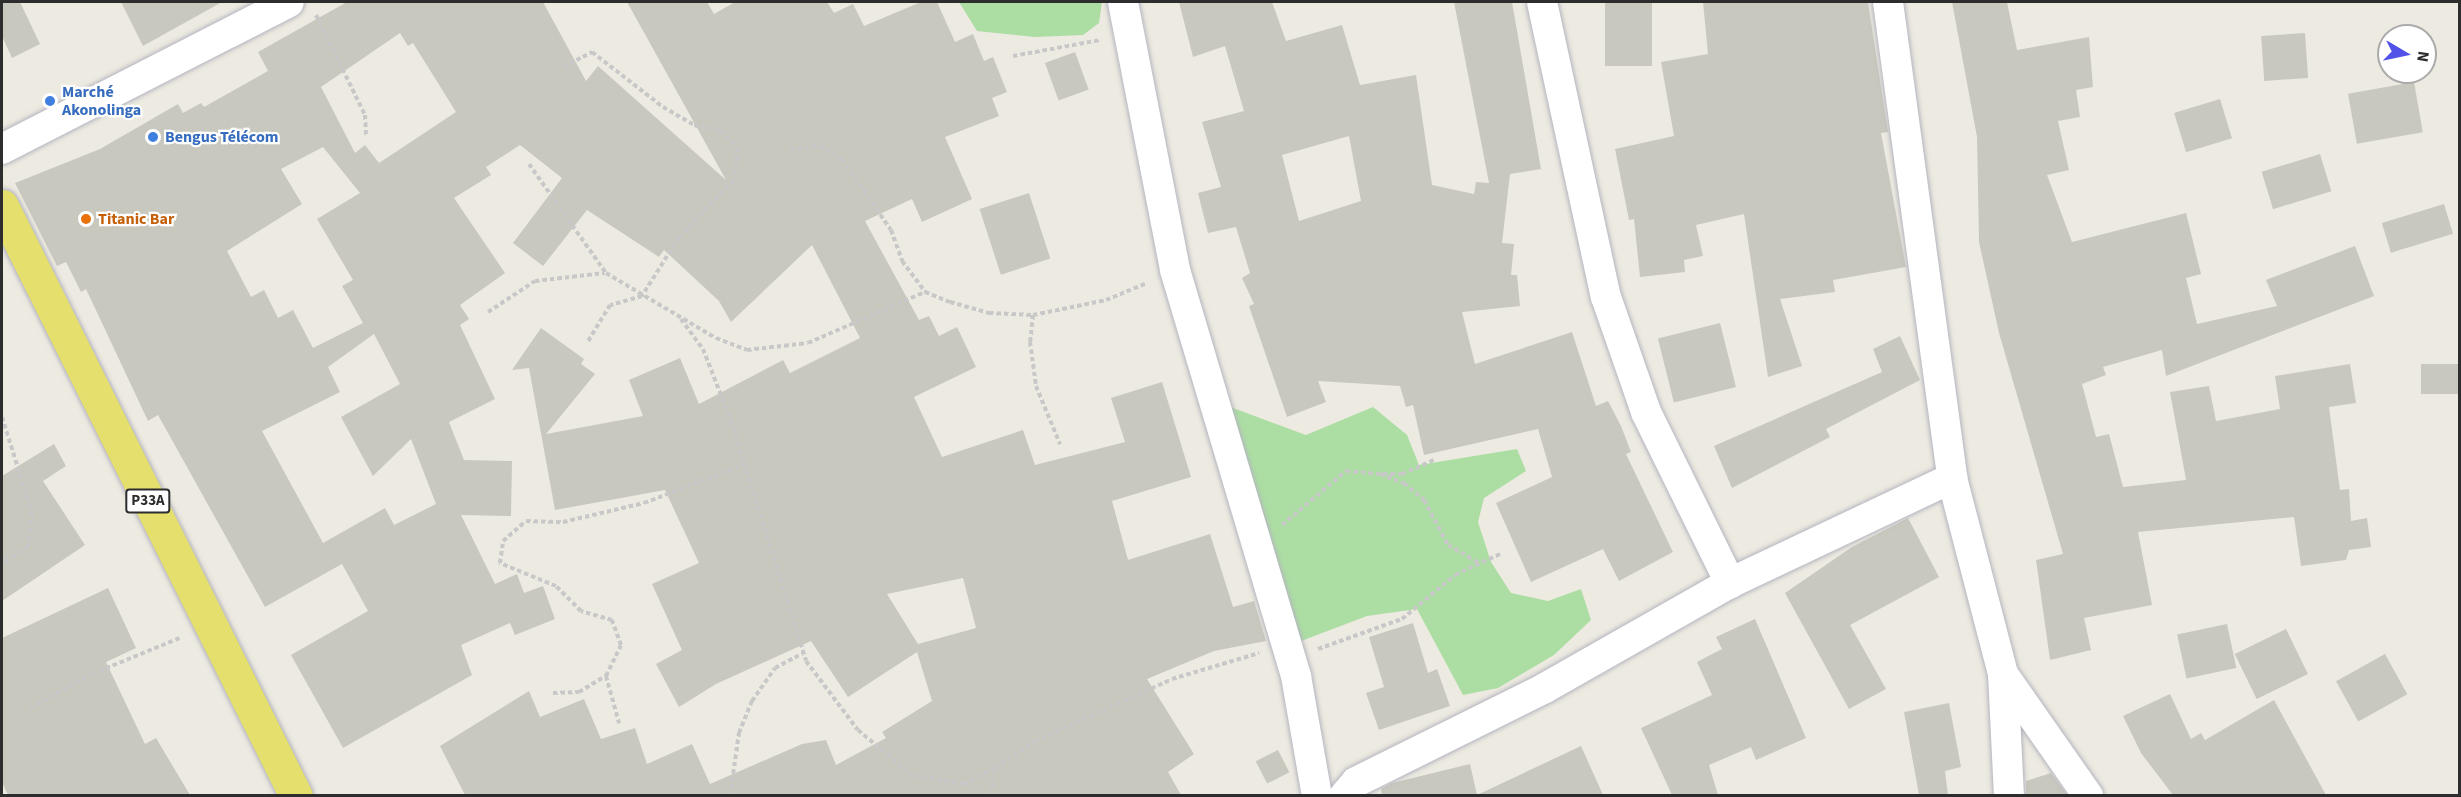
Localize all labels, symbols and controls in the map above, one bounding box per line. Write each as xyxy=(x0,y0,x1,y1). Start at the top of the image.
north arrow xyxy=(2377,24,2437,84)
text: N xyxy=(2411,50,2435,63)
place label: Marché Akonolinga xyxy=(62,82,141,120)
marker: Marché Akonolinga xyxy=(43,94,57,108)
place label: Bengus Télécom xyxy=(165,127,279,147)
marker: Bengus Télécom xyxy=(146,130,160,144)
place label: Titanic Bar xyxy=(98,209,174,229)
marker: Titanic Bar xyxy=(79,212,93,226)
road number: P33A xyxy=(124,489,172,513)

